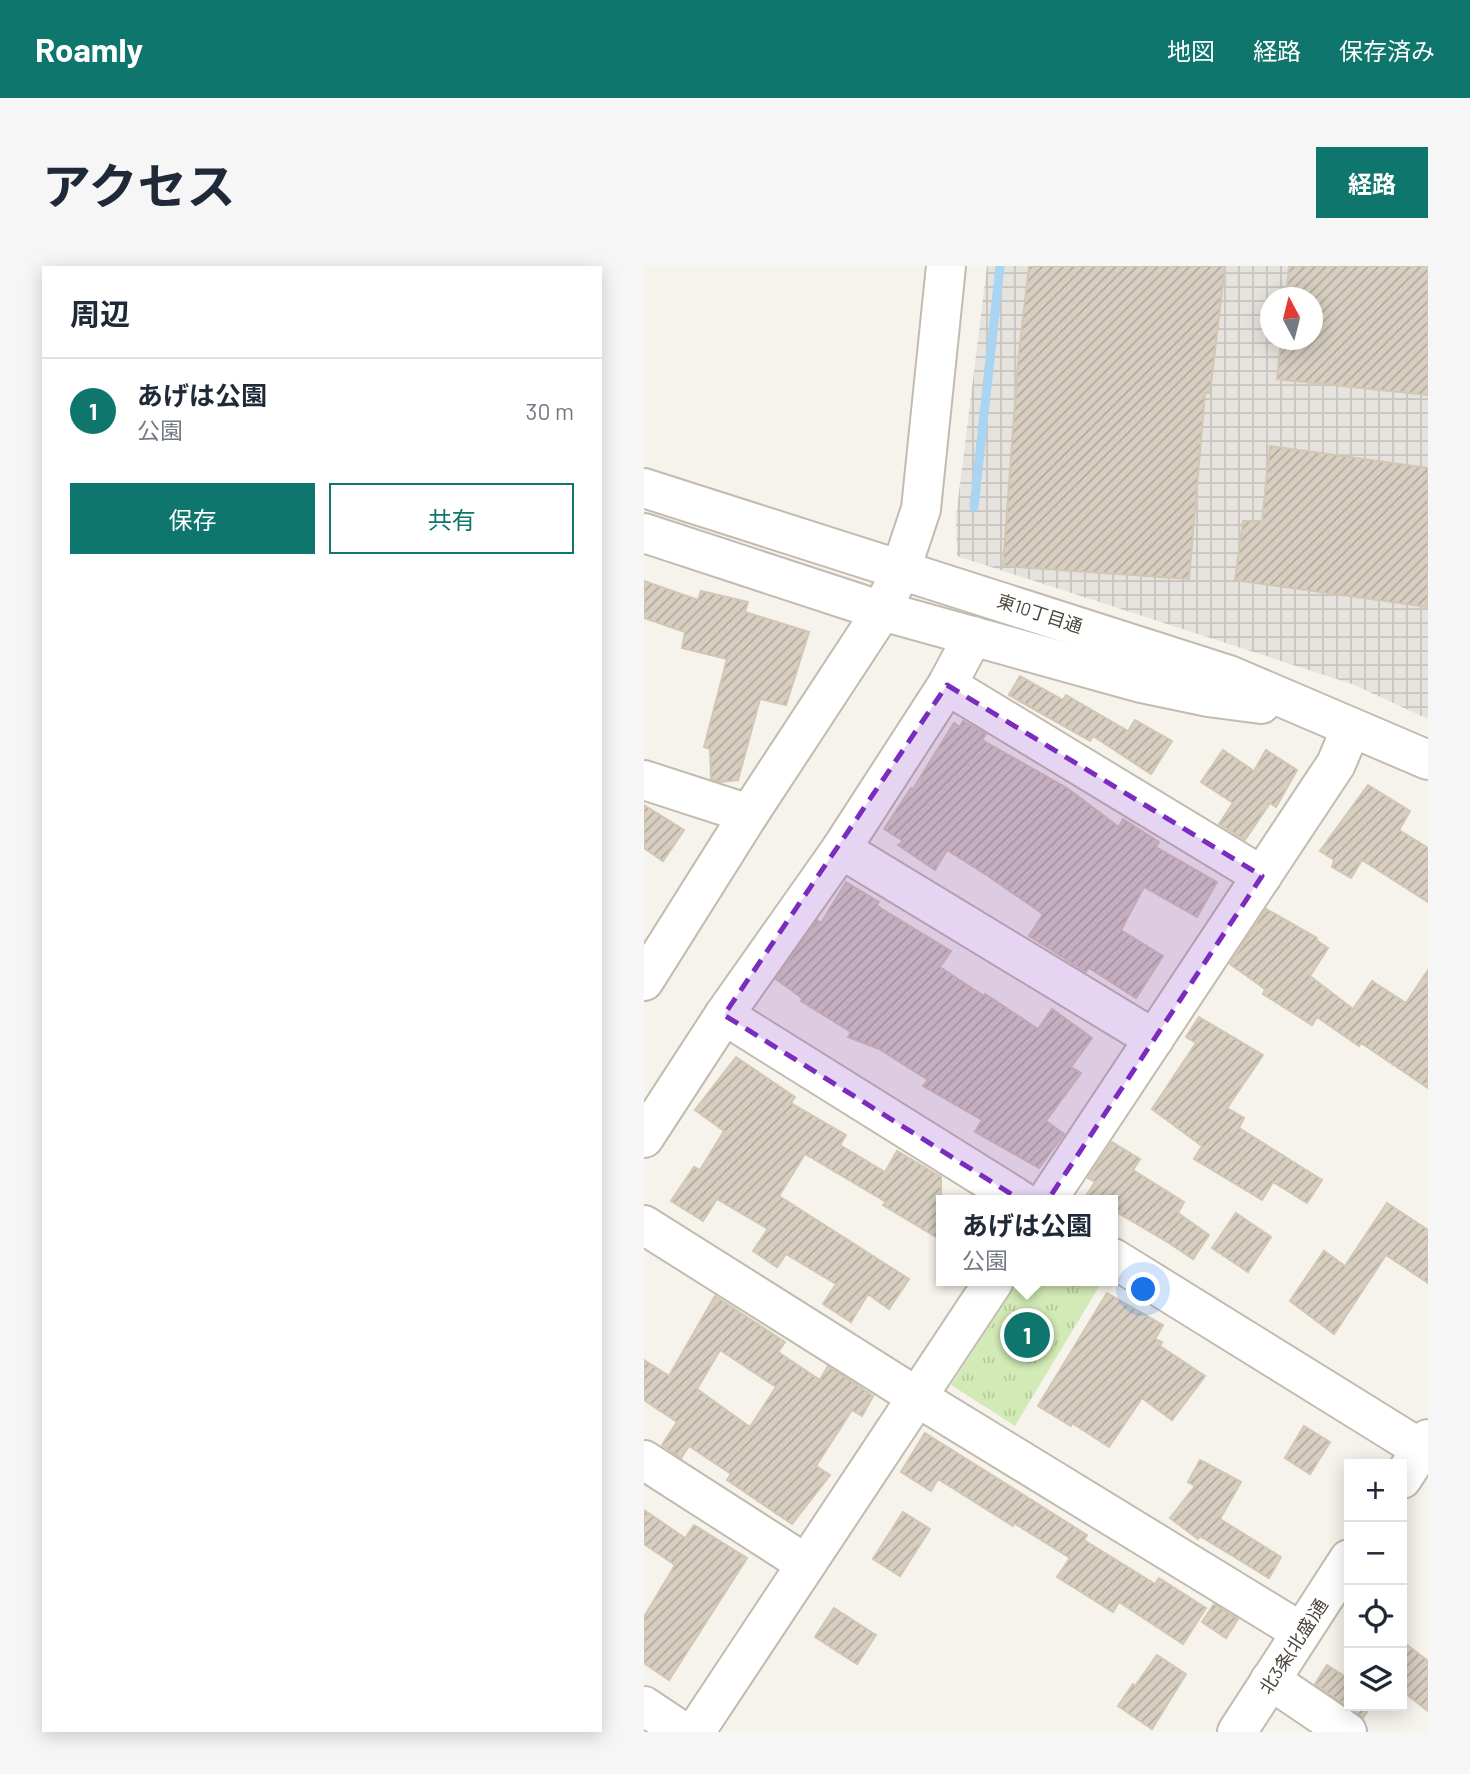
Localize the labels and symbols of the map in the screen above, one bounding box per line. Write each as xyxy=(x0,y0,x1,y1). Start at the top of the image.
north arrow xyxy=(1260,287,1323,350)
street label: 東10丁目通 xyxy=(995,589,1085,637)
your location xyxy=(1126,1272,1160,1306)
pin: 1 xyxy=(1004,1309,1050,1361)
street label: 北3条(北盛)通 xyxy=(1254,1594,1332,1698)

